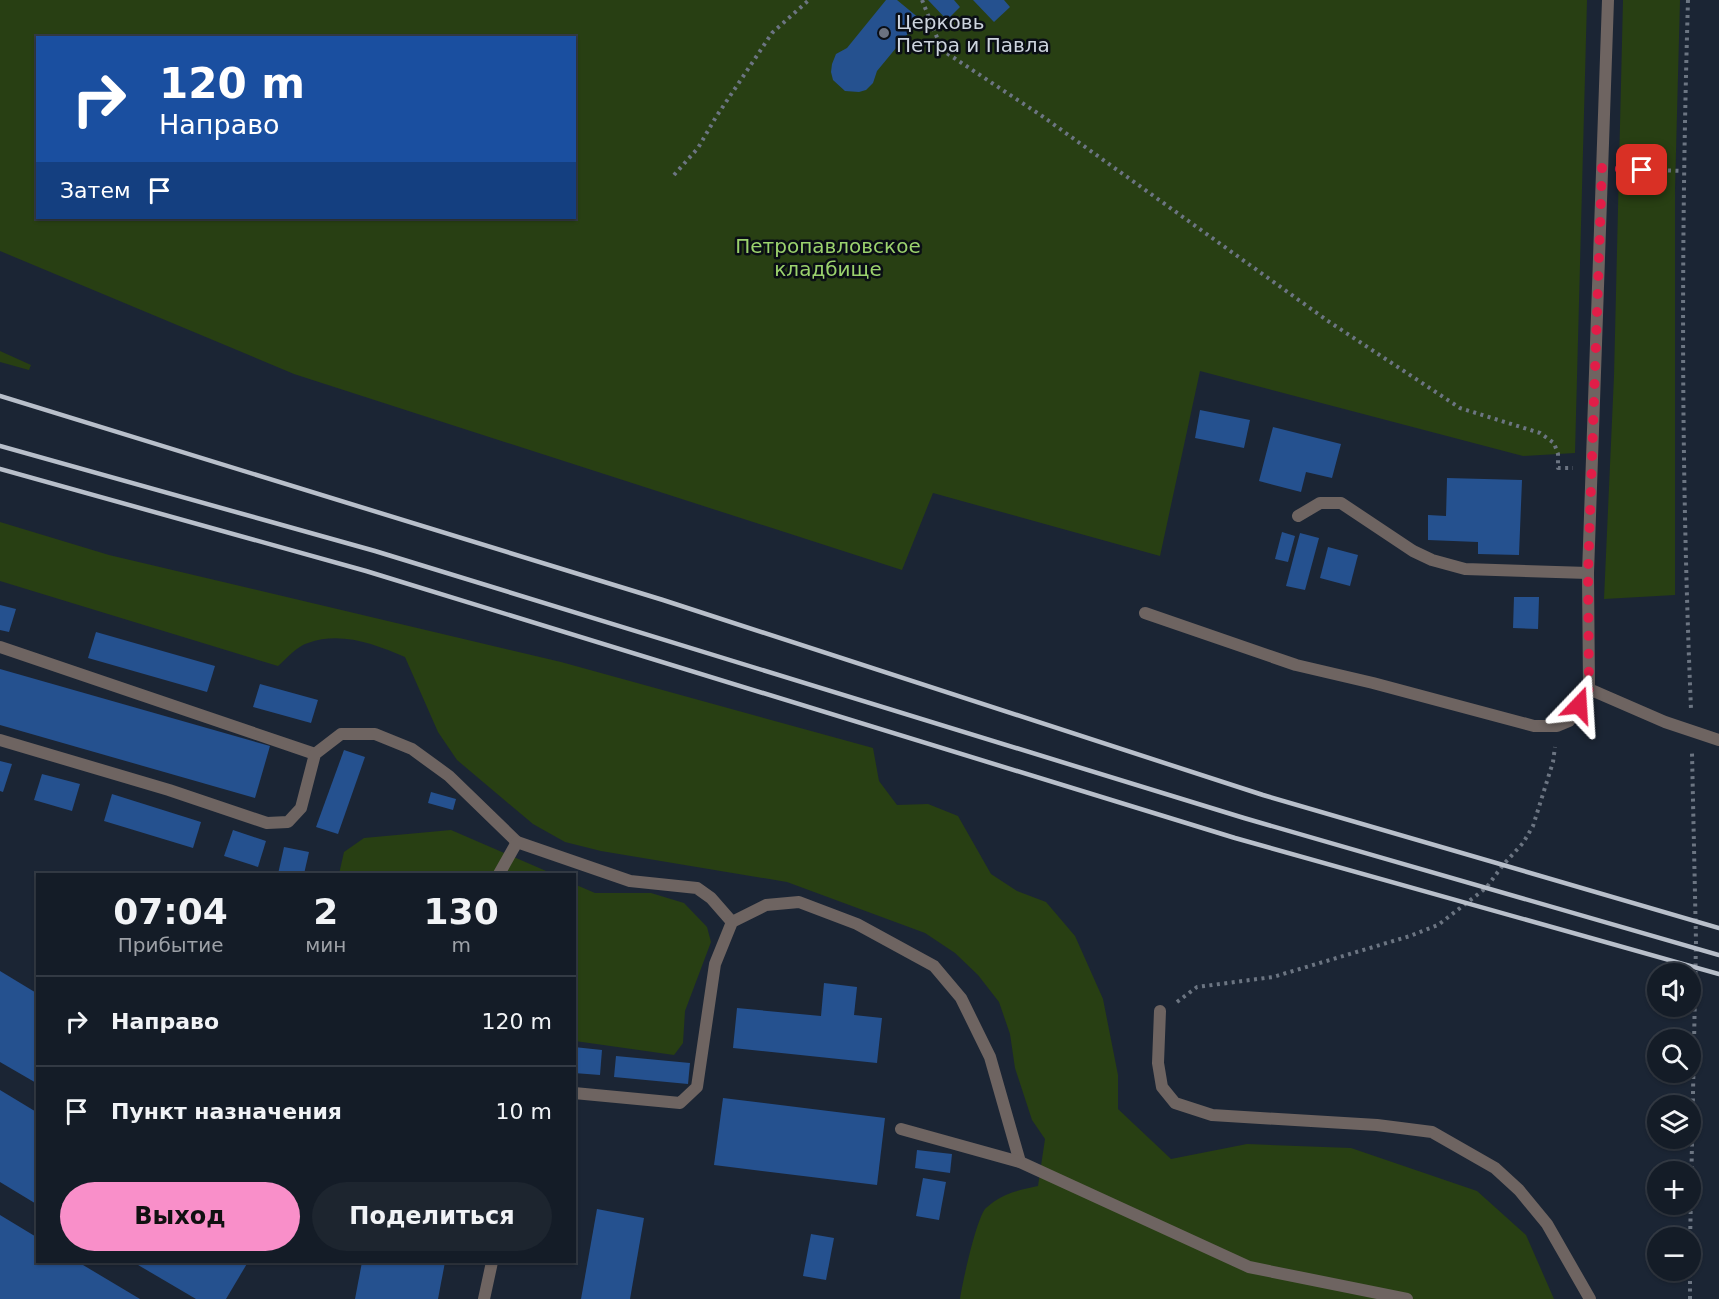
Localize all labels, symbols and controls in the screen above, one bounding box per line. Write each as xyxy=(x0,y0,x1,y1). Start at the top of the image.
place label: Церковь Петра и Павла xyxy=(896,10,1050,57)
marker: Церковь Петра и Павла xyxy=(877,26,891,40)
text: 120 m xyxy=(159,59,305,108)
icon: right xyxy=(60,60,138,138)
text: Направо xyxy=(159,109,280,140)
pin xyxy=(1616,144,1667,195)
icon: arrive xyxy=(1625,153,1658,186)
icon: arrive xyxy=(143,174,176,207)
text: Затем xyxy=(60,178,131,203)
park label: Петропавловское кладбище xyxy=(735,234,921,281)
position arrow xyxy=(1547,673,1611,737)
text: 07:04 xyxy=(113,891,228,932)
text: 2 xyxy=(313,891,338,932)
text: 130 xyxy=(424,891,499,932)
text: Прибытие xyxy=(118,933,223,957)
text: мин xyxy=(305,933,346,957)
text: m xyxy=(451,933,471,957)
map controls xyxy=(1647,963,1701,1281)
button: sound xyxy=(1647,963,1701,1017)
icon: right xyxy=(60,1005,93,1038)
text: Направо xyxy=(111,1009,219,1034)
text: 120 m xyxy=(482,1009,552,1034)
button: search xyxy=(1647,1029,1701,1083)
icon: arrive xyxy=(60,1095,93,1128)
button: layers xyxy=(1647,1095,1701,1149)
text: Пункт назначения xyxy=(111,1099,342,1124)
text: 10 m xyxy=(496,1099,552,1124)
button: + xyxy=(1647,1161,1701,1215)
button: Выход xyxy=(60,1182,300,1251)
button: Поделиться xyxy=(312,1182,552,1251)
button: − xyxy=(1647,1227,1701,1281)

